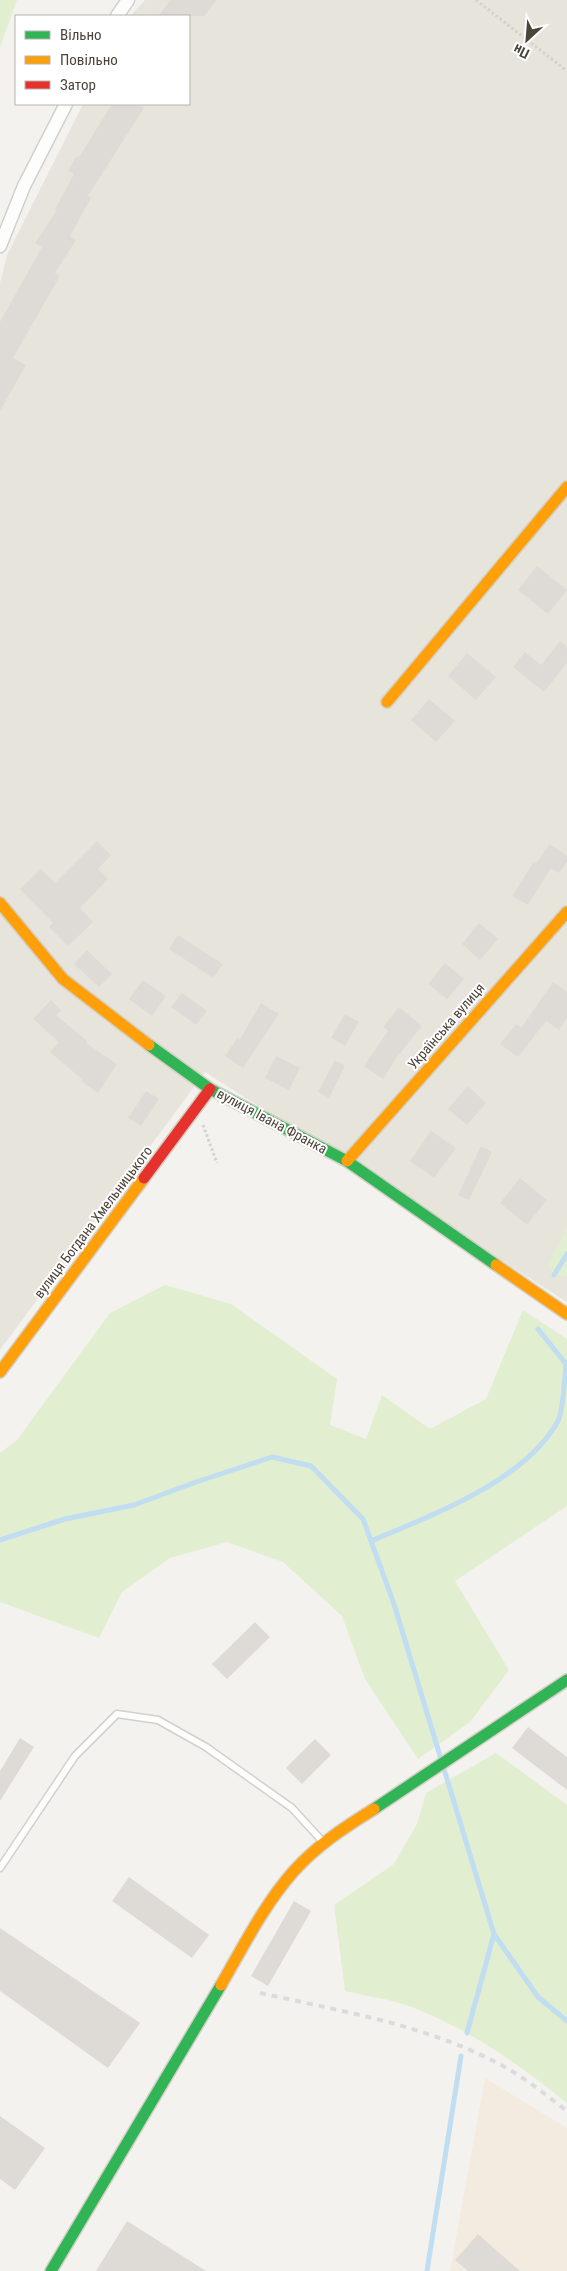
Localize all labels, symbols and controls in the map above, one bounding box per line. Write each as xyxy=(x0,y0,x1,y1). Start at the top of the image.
legend xyxy=(15,15,190,105)
north arrow xyxy=(502,15,552,65)
text: Вільно xyxy=(60,26,102,44)
text: Пн xyxy=(511,41,532,62)
text: Повільно xyxy=(60,51,118,69)
text: Затор xyxy=(60,76,96,94)
street label: Українська вулиця xyxy=(404,980,488,1072)
street label: вулиця Івана Франка xyxy=(214,1085,330,1157)
street label: вулиця Богдана Хмельницького xyxy=(31,1143,155,1301)

